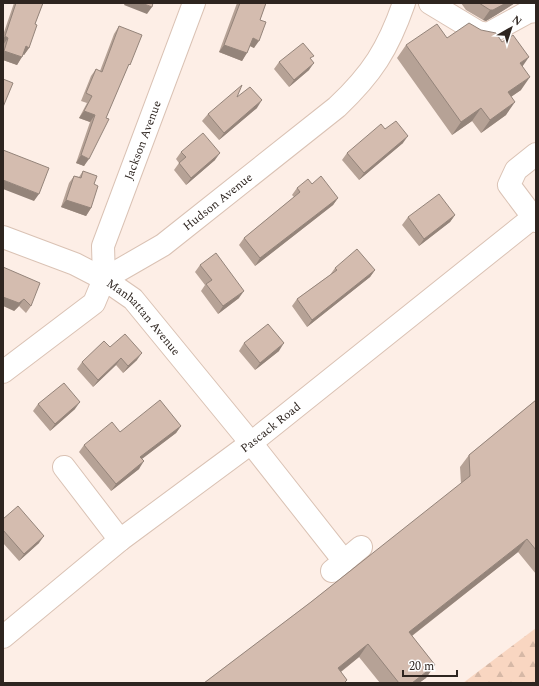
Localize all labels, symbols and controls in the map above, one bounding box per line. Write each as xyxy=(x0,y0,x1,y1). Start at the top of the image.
north arrow xyxy=(491,8,531,48)
text: N xyxy=(508,11,526,30)
street label: Jackson Avenue xyxy=(119,97,166,183)
street label: Hudson Avenue xyxy=(179,168,257,235)
street label: Manhattan Avenue xyxy=(103,274,185,360)
street label: Pascack Road xyxy=(236,397,305,457)
scale bar xyxy=(403,652,457,678)
text: 20 m xyxy=(409,657,434,676)

